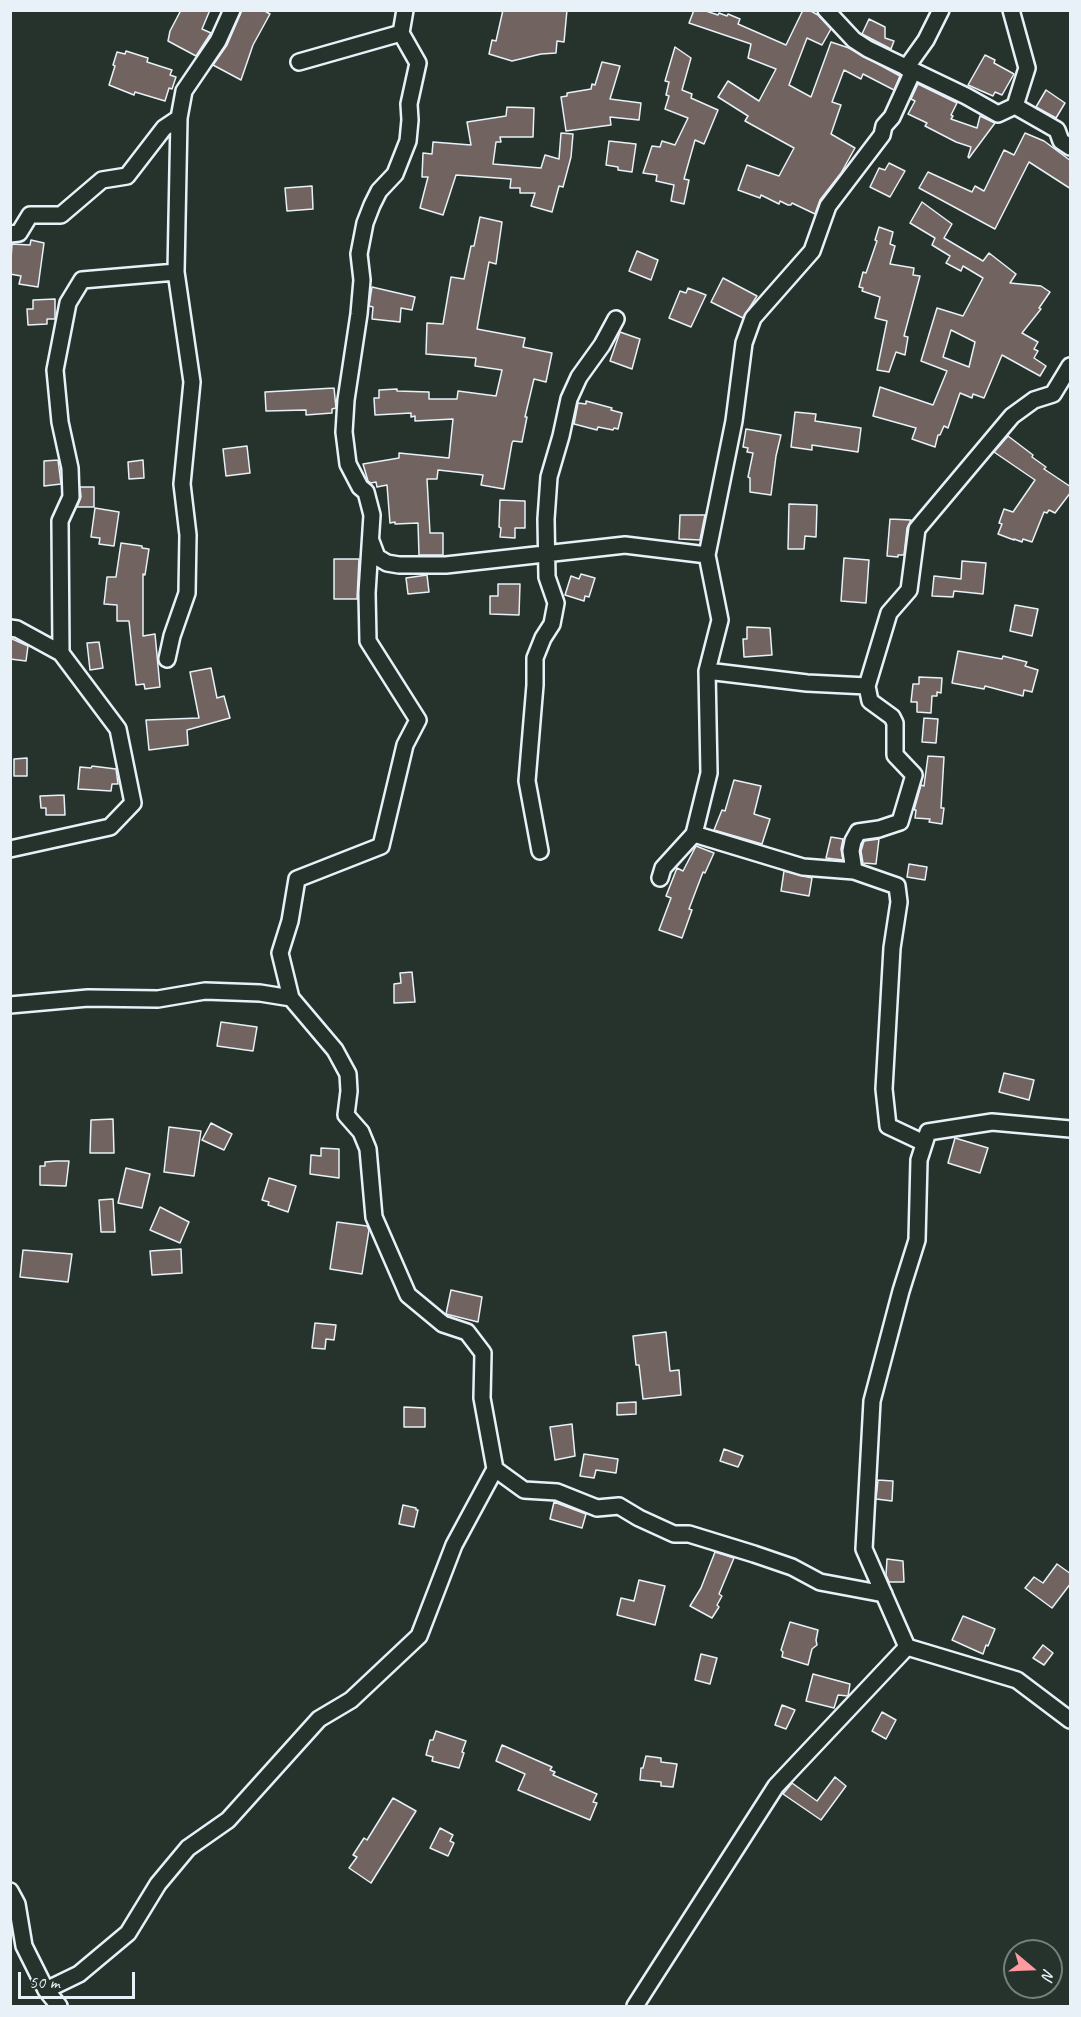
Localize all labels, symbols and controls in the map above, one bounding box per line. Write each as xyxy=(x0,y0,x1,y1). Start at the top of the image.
north arrow xyxy=(1003,1939,1063,1999)
scale bar xyxy=(21,1960,138,1998)
text: N xyxy=(1037,1966,1059,1982)
text: 50 m xyxy=(29,1971,60,1993)

